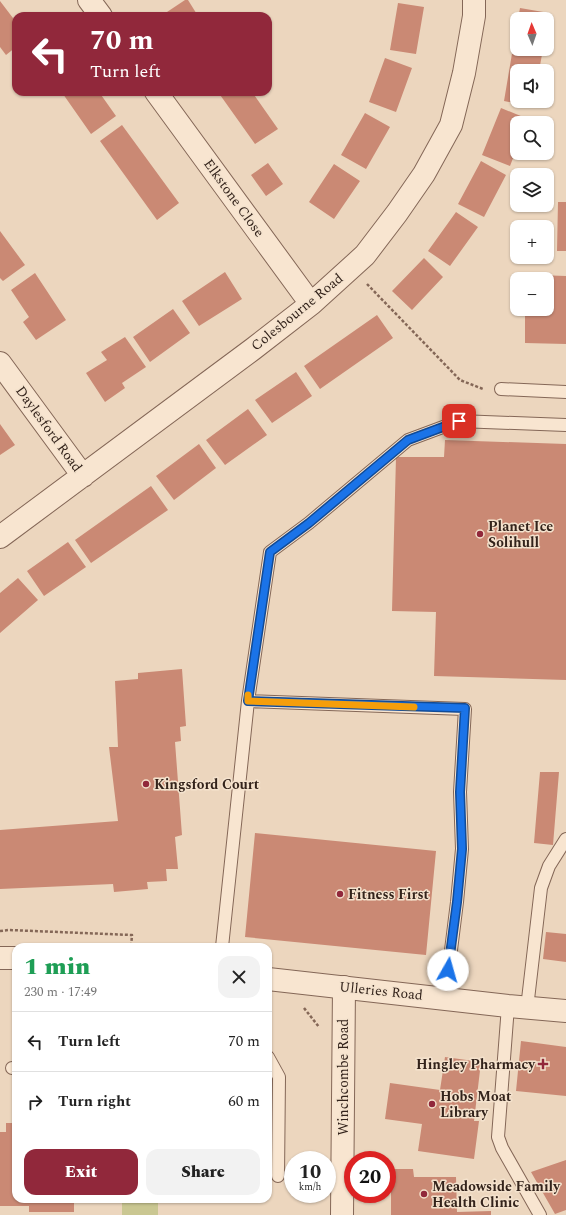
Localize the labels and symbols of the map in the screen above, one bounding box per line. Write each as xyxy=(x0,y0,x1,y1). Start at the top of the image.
north arrow xyxy=(510,12,554,56)
street label: Elkstone Close xyxy=(198,154,270,242)
street label: Colesbourne Road xyxy=(246,268,348,356)
street label: Daylesford Road xyxy=(11,382,88,477)
pin xyxy=(442,404,476,438)
place label: Planet Ice Solihull xyxy=(488,516,553,553)
marker: Planet Ice Solihull xyxy=(475,529,485,539)
place label: Kingsford Court xyxy=(154,774,260,795)
marker: Kingsford Court xyxy=(141,779,151,789)
place label: Fitness First xyxy=(348,884,430,905)
marker: Fitness First xyxy=(335,889,345,899)
position arrow xyxy=(427,949,469,991)
street label: Ulleries Road xyxy=(338,976,424,1006)
street label: Winchcombe Road xyxy=(333,1018,354,1135)
place label: Hingley Pharmacy xyxy=(416,1054,536,1075)
marker: Hingley Pharmacy xyxy=(538,1059,548,1069)
place label: Hobs Moat Library xyxy=(440,1086,512,1123)
marker: Hobs Moat Library xyxy=(427,1099,437,1109)
speed limit sign: 20 xyxy=(344,1151,396,1203)
place label: Meadowside Family Health Clinic xyxy=(432,1176,561,1213)
marker: Meadowside Family Health Clinic xyxy=(419,1189,429,1199)

